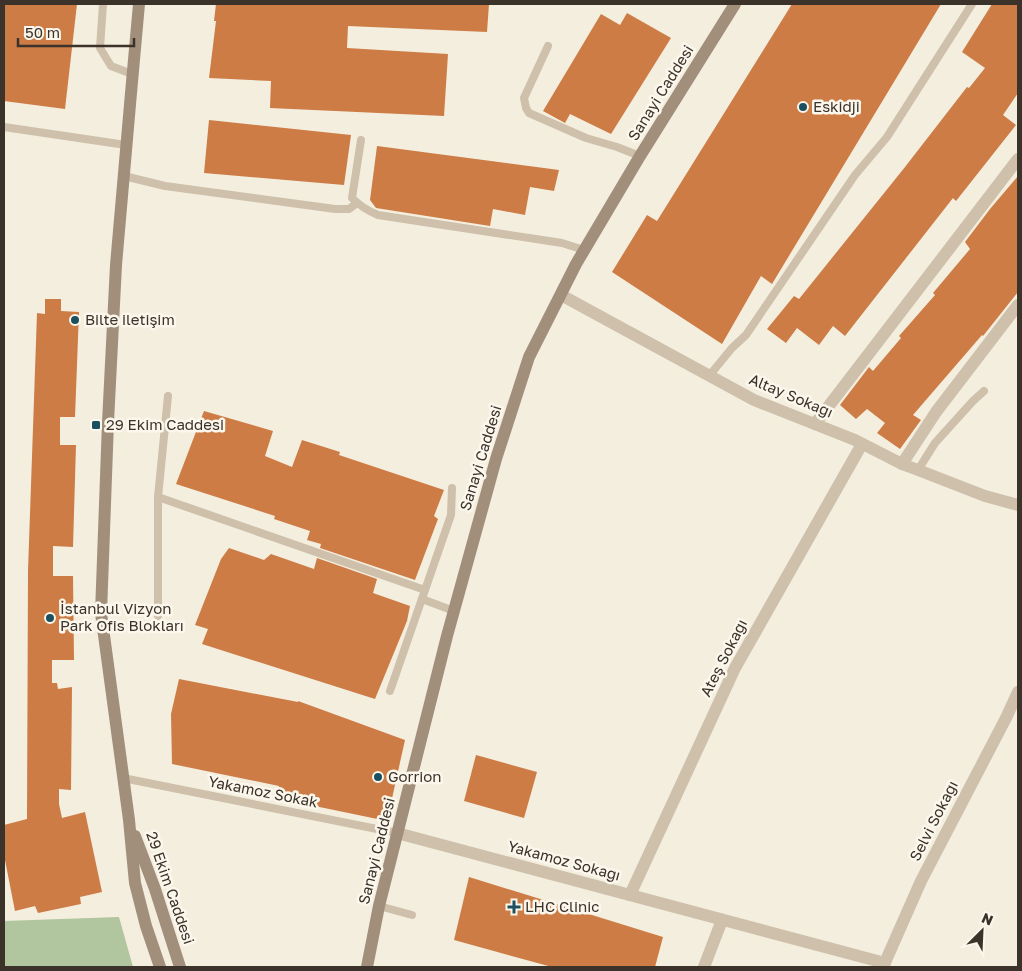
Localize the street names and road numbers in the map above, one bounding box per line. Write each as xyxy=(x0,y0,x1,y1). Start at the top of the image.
street label: Sanayi Caddesi xyxy=(624,41,697,144)
street label: Altay Sokağı xyxy=(747,369,836,421)
street label: Sanayi Caddesi xyxy=(455,403,505,513)
street label: Ateş Sokağı xyxy=(696,616,750,699)
street label: Yakamoz Sokak xyxy=(207,772,320,811)
street label: Selvi Sokağı xyxy=(905,777,961,864)
street label: Sanayi Caddesi xyxy=(354,795,398,906)
street label: 29 Ekim Caddesi xyxy=(143,829,199,946)
street label: Yakamoz Sokağı xyxy=(506,836,623,884)

